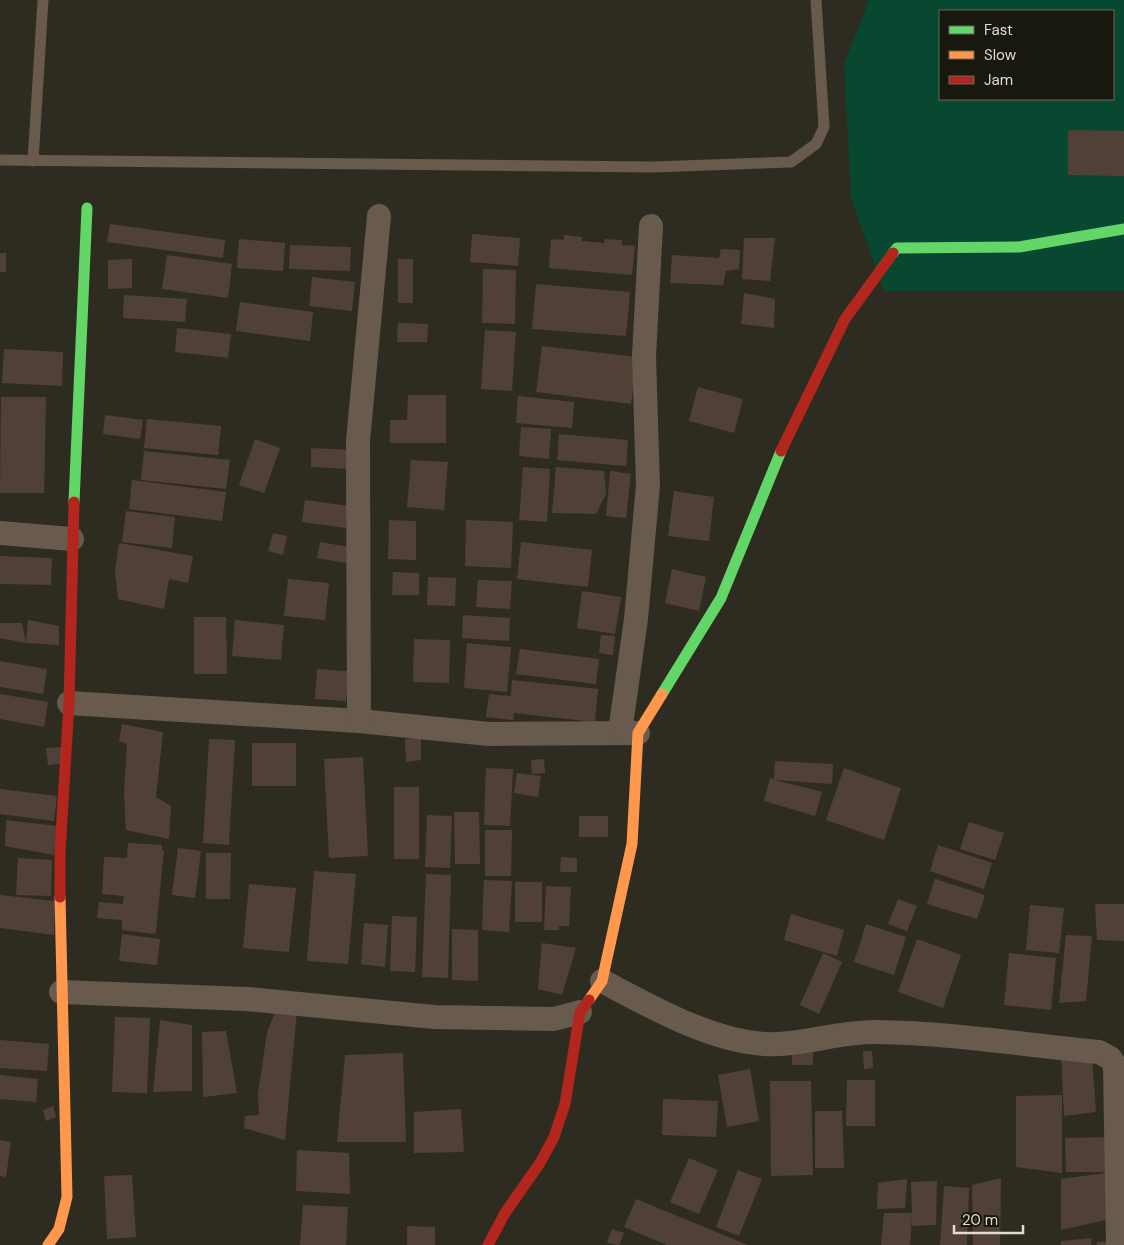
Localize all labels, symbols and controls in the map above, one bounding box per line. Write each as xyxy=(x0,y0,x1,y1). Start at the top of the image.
legend xyxy=(939,10,1114,100)
text: Fast xyxy=(984,20,1013,40)
text: Slow xyxy=(984,45,1017,65)
text: Jam xyxy=(984,70,1013,90)
scale bar xyxy=(954,1202,1023,1234)
text: 20 m xyxy=(962,1210,998,1230)

